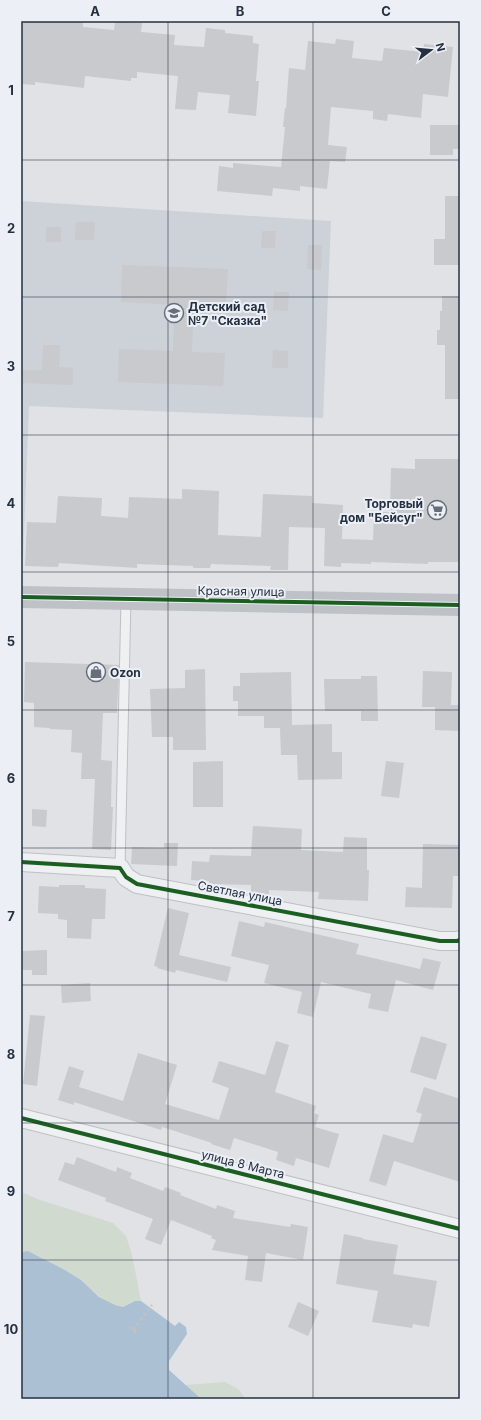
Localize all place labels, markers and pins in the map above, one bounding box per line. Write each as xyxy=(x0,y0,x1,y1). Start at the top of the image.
place label: Детский сад №7 "Сказка" xyxy=(188,299,267,328)
school or university icon: Детский сад №7 "Сказка" xyxy=(163,302,185,324)
place label: Торговый дом "Бейсуг" xyxy=(340,496,423,525)
supermarket icon: Торговый дом "Бейсуг" xyxy=(426,499,448,521)
shop icon: Ozon xyxy=(85,661,107,683)
place label: Ozon xyxy=(110,665,141,680)

